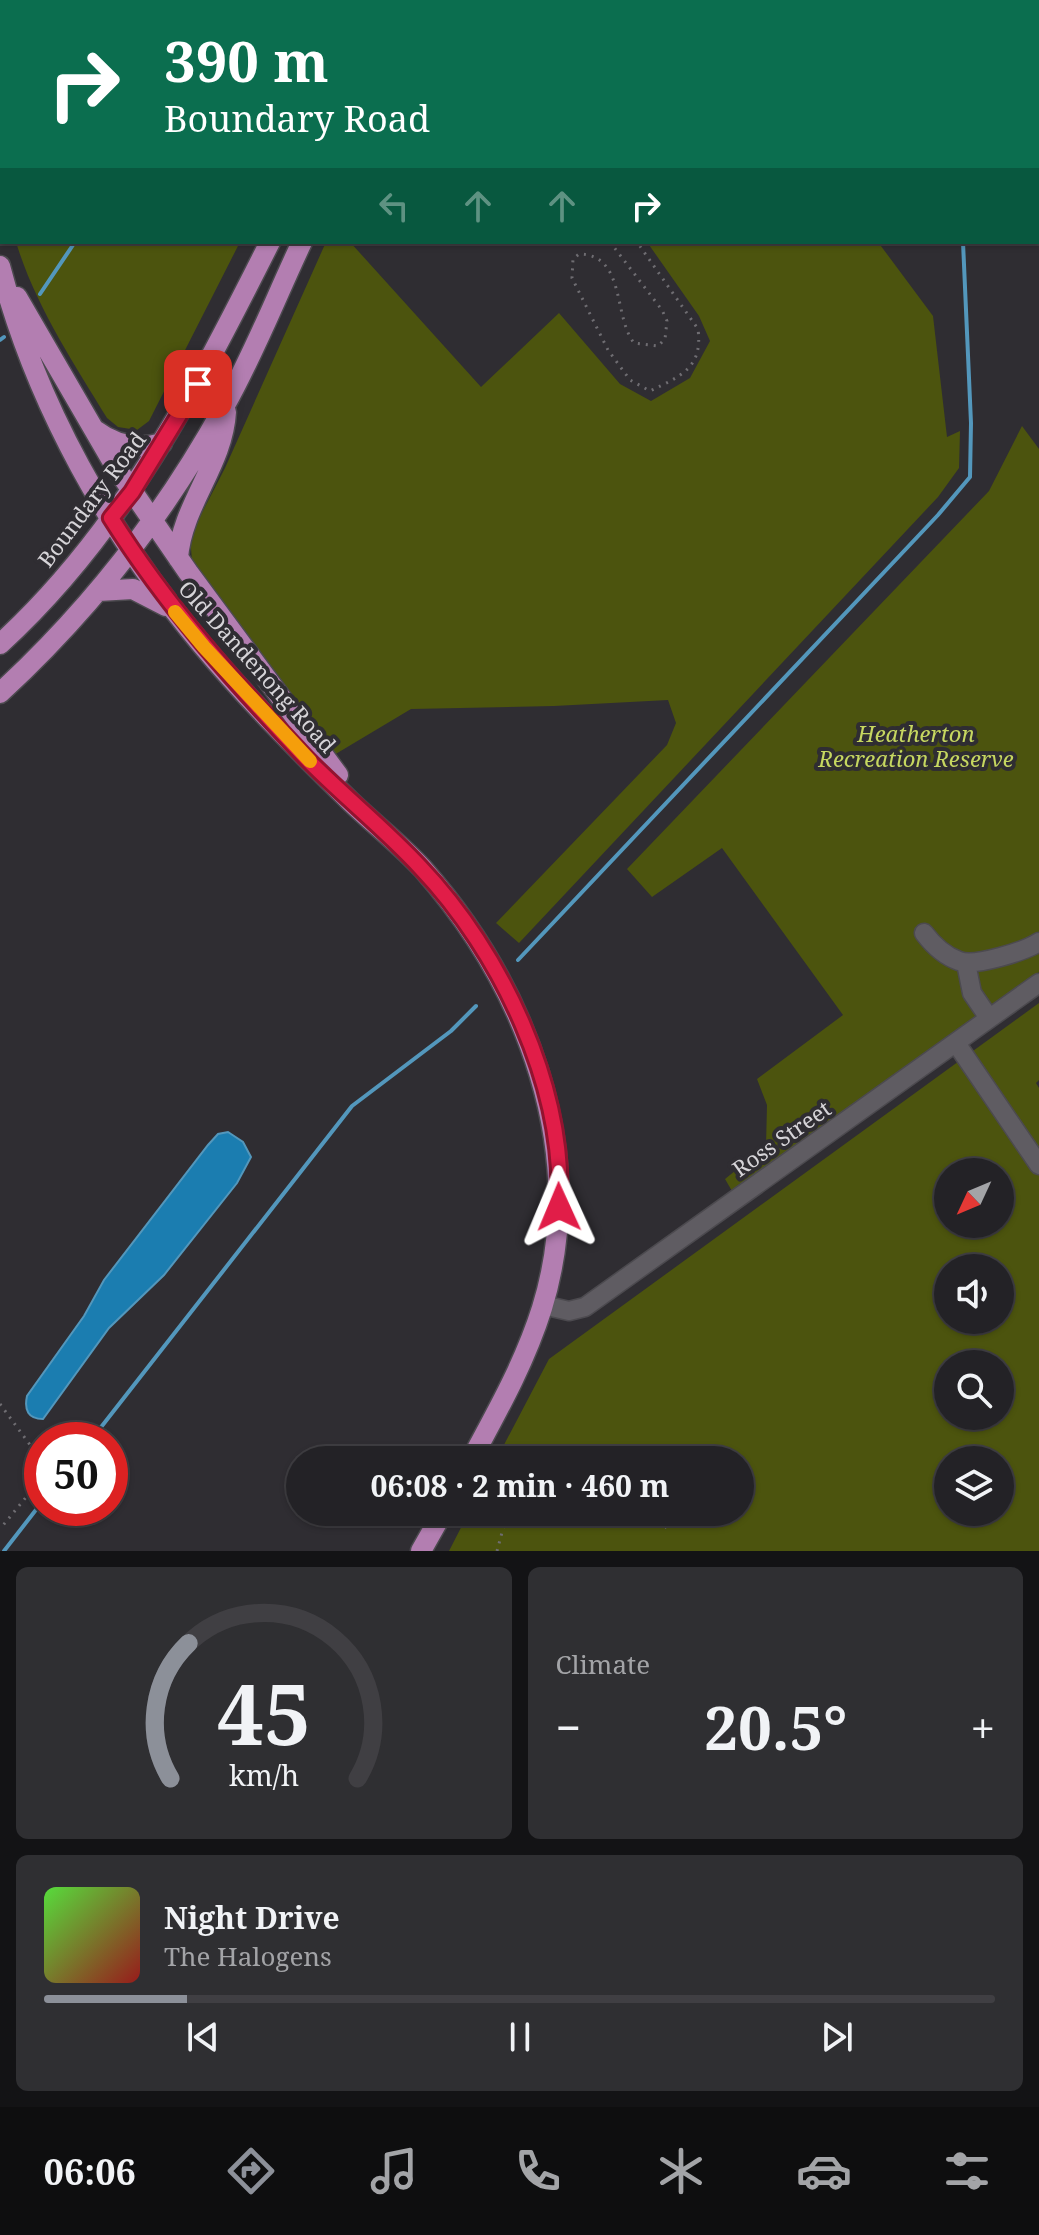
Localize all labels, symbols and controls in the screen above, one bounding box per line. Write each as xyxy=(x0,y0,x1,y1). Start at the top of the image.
text: 390 m xyxy=(164,22,329,98)
icon: right xyxy=(32,32,136,136)
text: Boundary Road xyxy=(164,94,430,143)
icon: left xyxy=(372,184,416,228)
icon: ahead xyxy=(456,184,500,228)
icon: ahead xyxy=(540,184,584,228)
icon: right xyxy=(624,184,668,228)
pin xyxy=(164,350,232,418)
icon: arrive xyxy=(176,362,220,406)
street label: Boundary Road xyxy=(30,425,152,573)
street label: Old Dandenong Road xyxy=(173,574,344,759)
park label: Heatherton Recreation Reserve xyxy=(817,718,1014,773)
street label: Ross Street xyxy=(726,1093,837,1183)
north arrow xyxy=(934,1158,1014,1238)
map controls xyxy=(934,1158,1014,1526)
position arrow xyxy=(517,1165,601,1249)
button: sound xyxy=(934,1254,1014,1334)
button: search xyxy=(934,1350,1014,1430)
speed limit sign: 50 xyxy=(24,1422,128,1526)
button: layers xyxy=(934,1446,1014,1526)
text: 06:08 · 2 min · 460 m xyxy=(371,1465,669,1506)
text: Climate xyxy=(556,1646,650,1682)
text: 45 xyxy=(217,1656,311,1769)
text: 20.5° xyxy=(704,1686,847,1768)
text: − xyxy=(556,1697,581,1757)
text: + xyxy=(970,1697,995,1757)
text: km/h xyxy=(229,1755,299,1794)
text: Night Drive xyxy=(164,1897,340,1938)
text: The Halogens xyxy=(164,1938,332,1974)
icon: previous xyxy=(181,2015,225,2059)
icon: pause xyxy=(498,2015,542,2059)
icon: next xyxy=(815,2015,859,2059)
icon: directions xyxy=(223,2143,279,2199)
icon: music xyxy=(366,2143,422,2199)
icon: phone xyxy=(510,2143,566,2199)
icon: climate xyxy=(653,2143,709,2199)
icon: car xyxy=(796,2143,852,2199)
icon: filters xyxy=(939,2143,995,2199)
text: 06:06 xyxy=(44,2147,136,2196)

